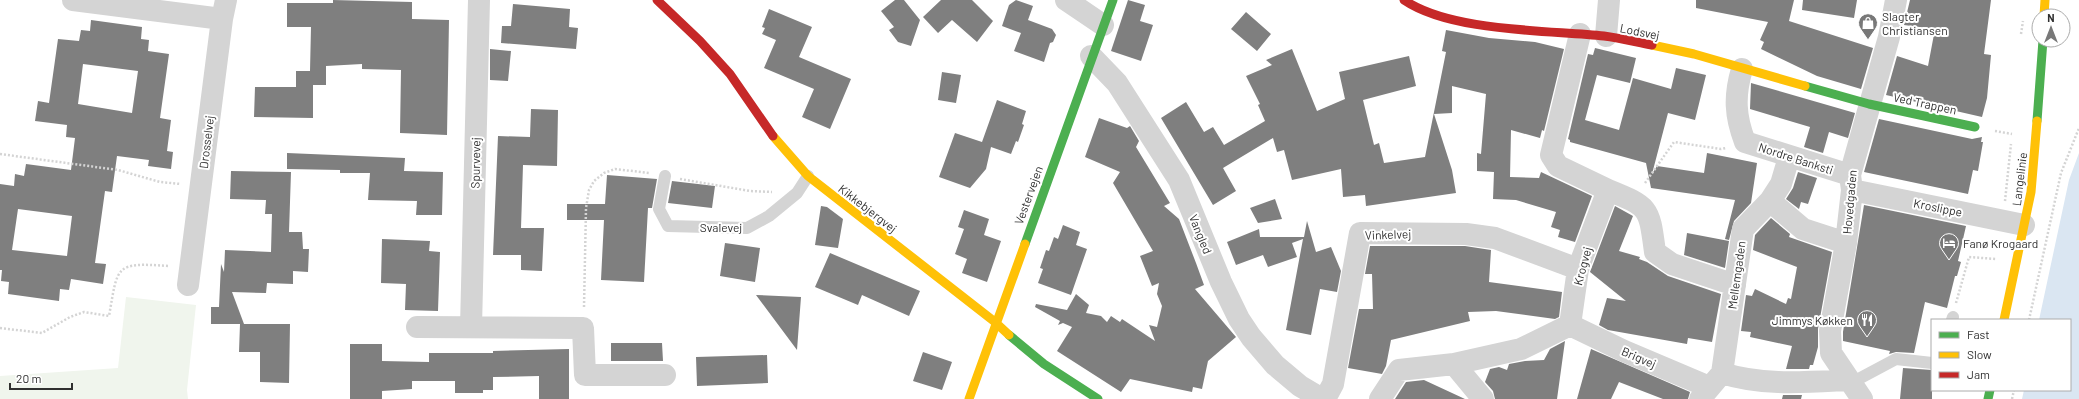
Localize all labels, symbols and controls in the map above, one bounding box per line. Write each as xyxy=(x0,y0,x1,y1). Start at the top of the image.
north arrow xyxy=(2031,8,2071,48)
place label: Slagter Christiansen xyxy=(1882,9,1948,37)
text: N xyxy=(2047,11,2055,24)
shop icon: Slagter Christiansen xyxy=(1857,12,1879,40)
street label: Lodsvej xyxy=(1619,20,1661,42)
street label: Ved Trappen xyxy=(1892,89,1958,117)
street label: Drosselvej xyxy=(196,114,216,169)
street label: Spurvevej xyxy=(468,137,482,189)
street label: Nordre Banksti xyxy=(1757,139,1835,177)
street label: Langelinie xyxy=(2009,151,2029,207)
street label: Vestervejen xyxy=(1011,164,1045,226)
street label: Hovedgaden xyxy=(1839,169,1859,235)
street label: Kikkebjergvej xyxy=(836,181,900,235)
street label: Kroslippe xyxy=(1912,195,1964,219)
street label: Vangled xyxy=(1187,212,1215,256)
street label: Svalevej xyxy=(700,220,742,234)
street label: Vinkelvej xyxy=(1365,226,1411,242)
hotel icon: Fanø Krogaard xyxy=(1938,232,1960,260)
place label: Fanø Krogaard xyxy=(1963,236,2038,250)
street label: Mellemgaden xyxy=(1724,240,1748,310)
street label: Krogvej xyxy=(1570,245,1594,287)
restaurant icon: Jimmys Køkken xyxy=(1856,309,1878,337)
place label: Jimmys Køkken xyxy=(1772,313,1853,327)
legend xyxy=(1931,319,2071,391)
text: Fast xyxy=(1967,327,1990,341)
street label: Brigvej xyxy=(1620,343,1658,371)
text: Slow xyxy=(1967,347,1992,361)
scale bar xyxy=(10,365,72,391)
text: Jam xyxy=(1967,367,1990,381)
text: 20 m xyxy=(16,371,42,385)

